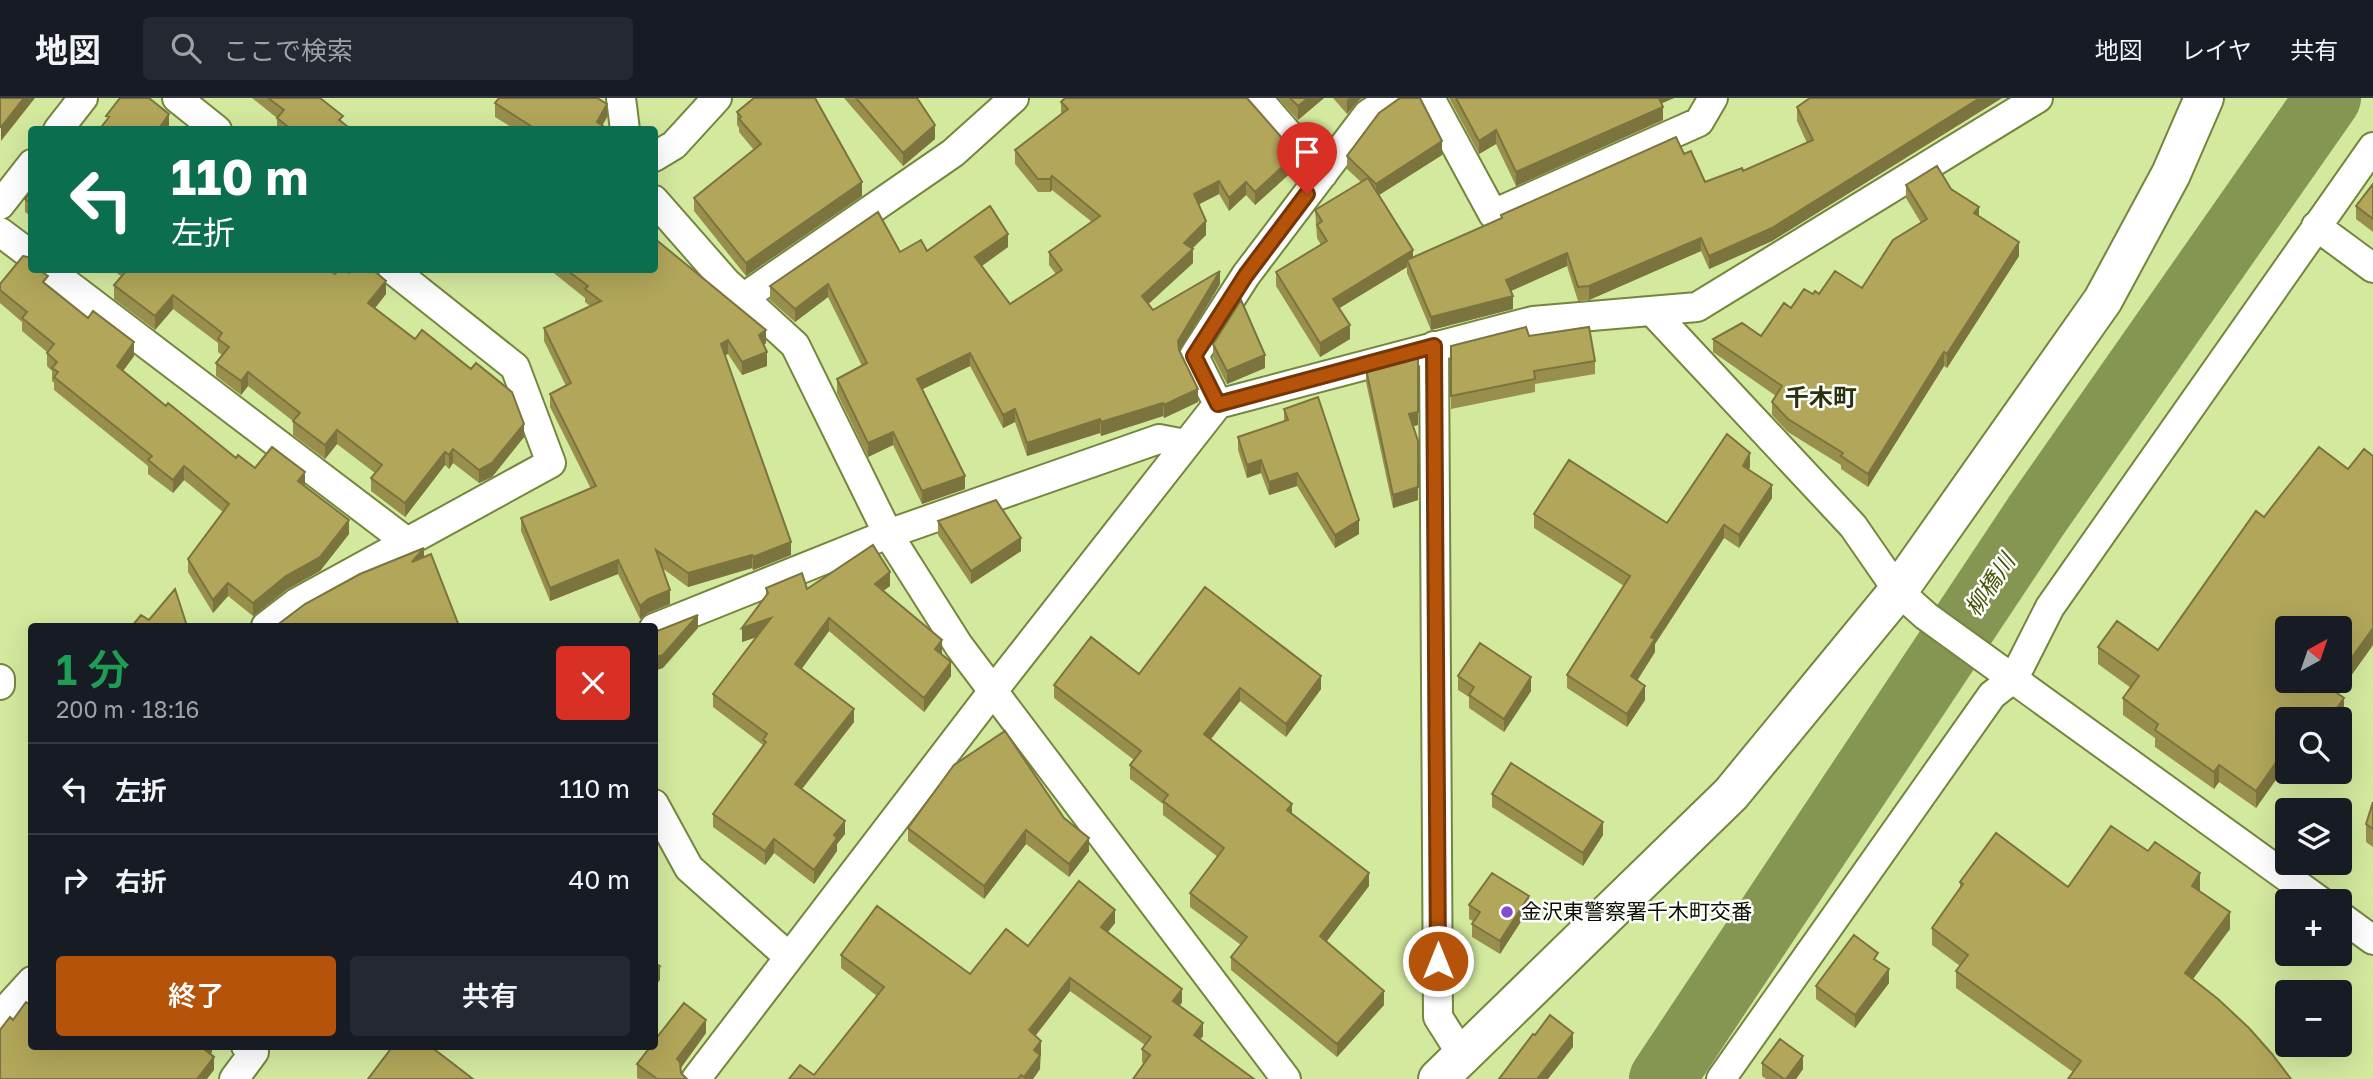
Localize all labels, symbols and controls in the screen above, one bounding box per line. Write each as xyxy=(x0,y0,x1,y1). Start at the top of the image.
search box xyxy=(143,17,633,80)
icon: search xyxy=(167,29,205,67)
text: 地図 xyxy=(35,30,101,69)
text: ここで検索 xyxy=(223,35,353,66)
text: 地図 xyxy=(2095,35,2143,64)
text: レイヤ xyxy=(2181,35,2252,64)
text: 共有 xyxy=(2290,35,2338,64)
pin xyxy=(1277,122,1337,194)
icon: arrive xyxy=(1288,133,1326,171)
text: 110 m xyxy=(171,147,308,206)
icon: left xyxy=(56,154,147,245)
text: 左折 xyxy=(171,213,235,251)
district label: 千木町 xyxy=(1785,382,1857,411)
water label: 柳橋川 xyxy=(1958,546,2022,621)
north arrow xyxy=(2275,616,2352,693)
map controls xyxy=(2275,616,2352,1057)
text: 1 分 xyxy=(56,644,130,694)
button: close xyxy=(556,646,630,720)
text: 200 m · 18:16 xyxy=(56,695,200,723)
button: search xyxy=(2275,707,2352,784)
icon: left xyxy=(56,770,94,808)
text: 110 m xyxy=(559,773,630,804)
text: 左折 xyxy=(115,775,167,806)
button: layers xyxy=(2275,798,2352,875)
icon: right xyxy=(56,861,94,899)
text: 40 m xyxy=(569,864,630,895)
text: 右折 xyxy=(115,866,167,897)
button: + xyxy=(2275,889,2352,966)
place label: 金沢東警察署千木町交番 xyxy=(1521,898,1752,924)
marker: 金沢東警察署千木町交番 xyxy=(1499,904,1515,920)
position arrow xyxy=(1401,924,1475,998)
button: 終了 xyxy=(56,956,336,1036)
button: 共有 xyxy=(350,956,630,1036)
button: − xyxy=(2275,980,2352,1057)

